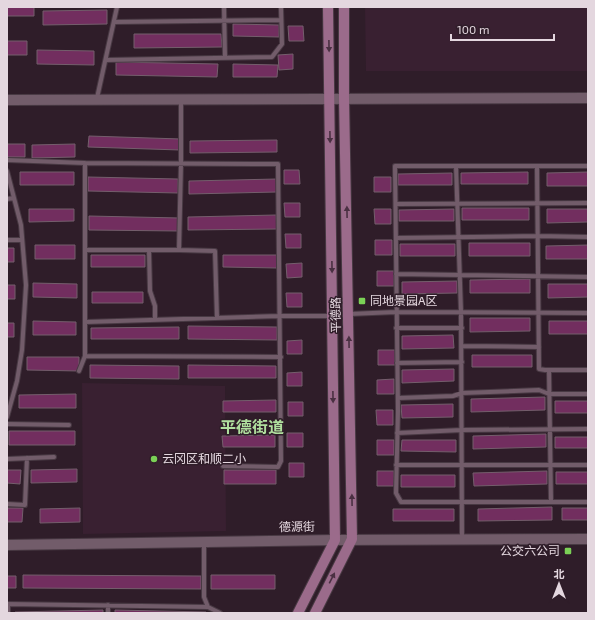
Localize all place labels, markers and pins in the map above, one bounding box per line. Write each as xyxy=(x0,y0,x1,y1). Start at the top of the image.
place label: 同地景园A区 xyxy=(370,293,437,307)
marker: 同地景园A区 xyxy=(357,296,367,306)
place label: 云冈区和顺二小 xyxy=(162,451,246,465)
marker: 云冈区和顺二小 xyxy=(149,454,159,464)
place label: 公交六公司 xyxy=(500,543,560,557)
marker: 公交六公司 xyxy=(563,546,573,556)

